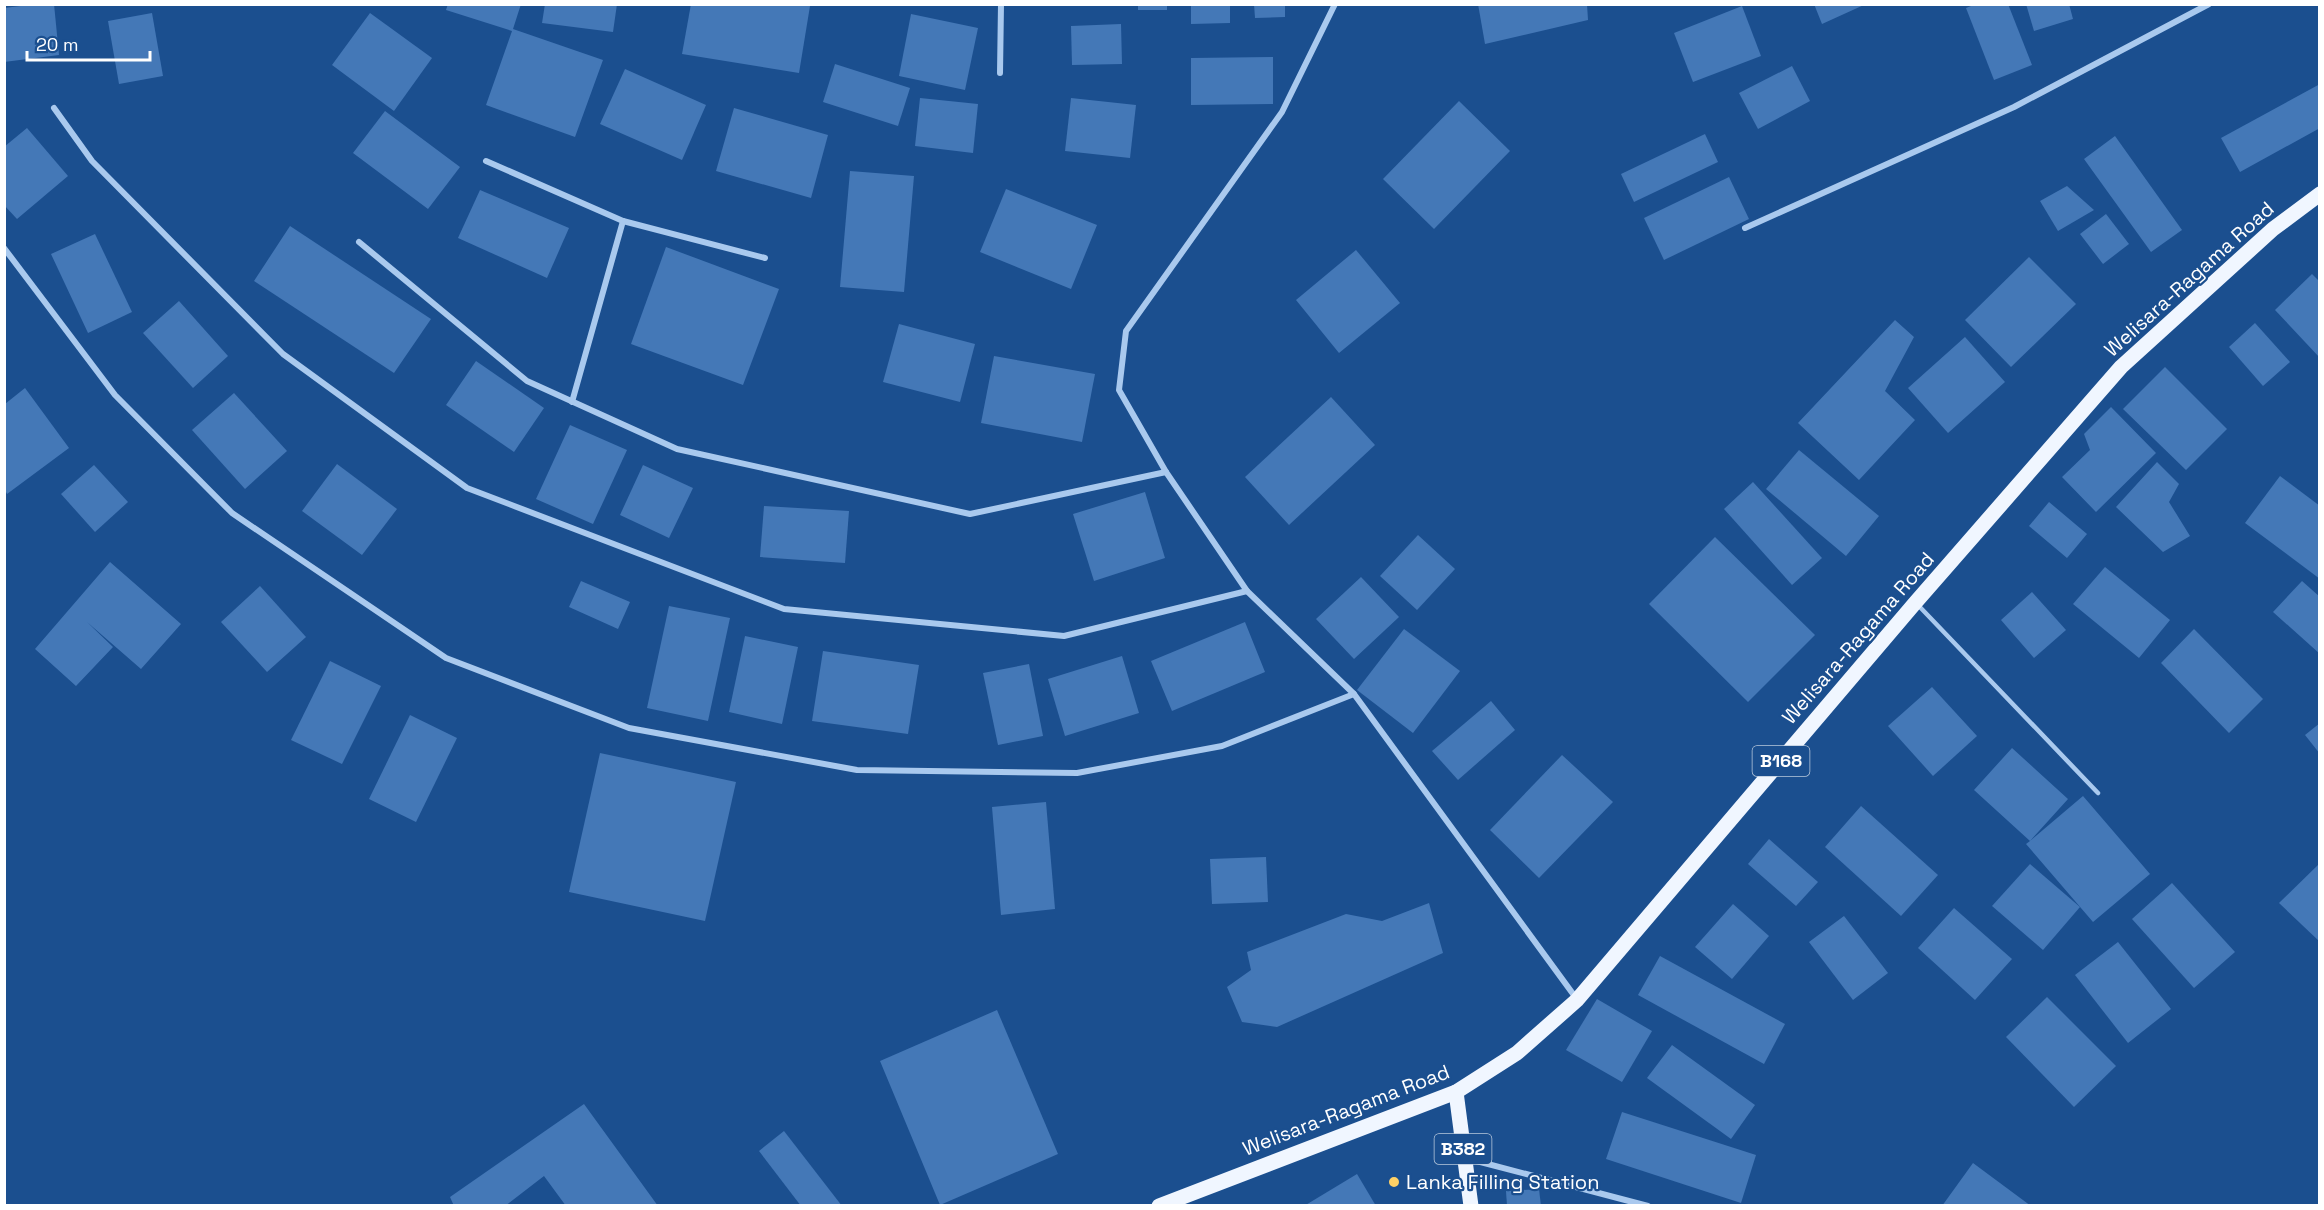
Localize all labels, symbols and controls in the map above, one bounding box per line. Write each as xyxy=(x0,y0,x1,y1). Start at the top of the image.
scale bar xyxy=(27,24,150,62)
text: 20 m xyxy=(36,33,79,56)
street label: Welisara-Ragama Road xyxy=(2099,196,2279,362)
street label: Welisara-Ragama Road xyxy=(1776,547,1940,729)
road number: B168 xyxy=(1752,746,1810,776)
street label: Welisara-Ragama Road xyxy=(1239,1059,1453,1161)
road number: B382 xyxy=(1434,1134,1492,1164)
place label: Lanka Filling Station xyxy=(1406,1169,1599,1195)
marker: Lanka Filling Station xyxy=(1387,1175,1401,1189)

